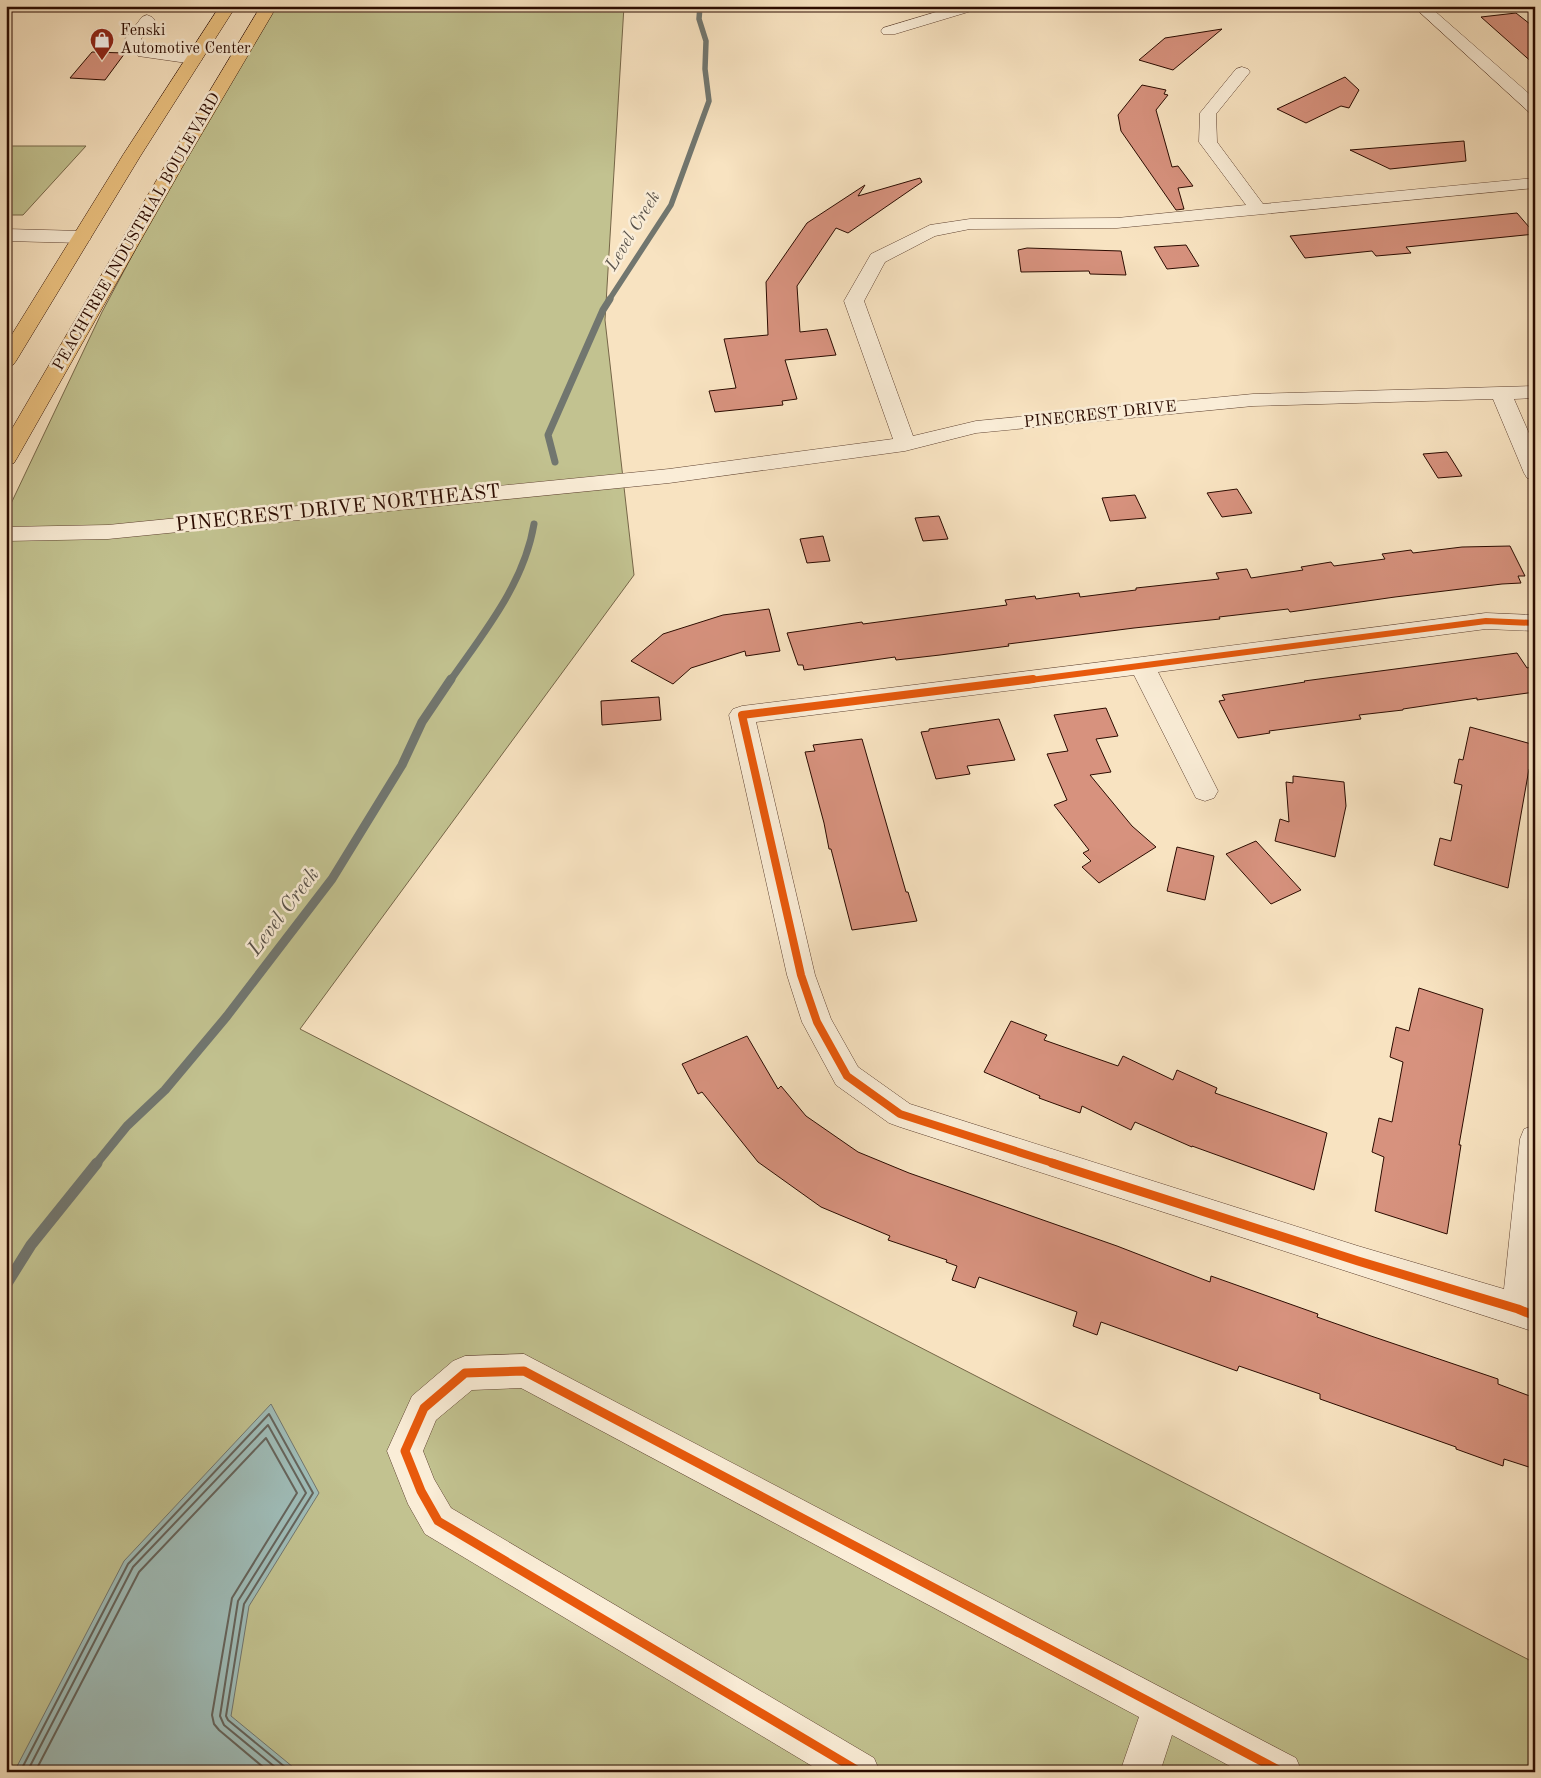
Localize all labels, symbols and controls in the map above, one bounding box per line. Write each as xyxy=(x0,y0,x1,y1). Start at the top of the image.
place label: Fenski Automotive Center xyxy=(120,23,251,57)
shop icon: Fenski Automotive Center xyxy=(89,27,115,61)
street label: PEACHTREE INDUSTRIAL BOULEVARD xyxy=(51,90,223,374)
water label: Level Creek xyxy=(602,188,664,275)
street label: PINECREST DRIVE xyxy=(1023,399,1177,431)
street label: PINECREST DRIVE NORTHEAST xyxy=(175,482,501,536)
water label: Level Creek xyxy=(244,864,324,961)

